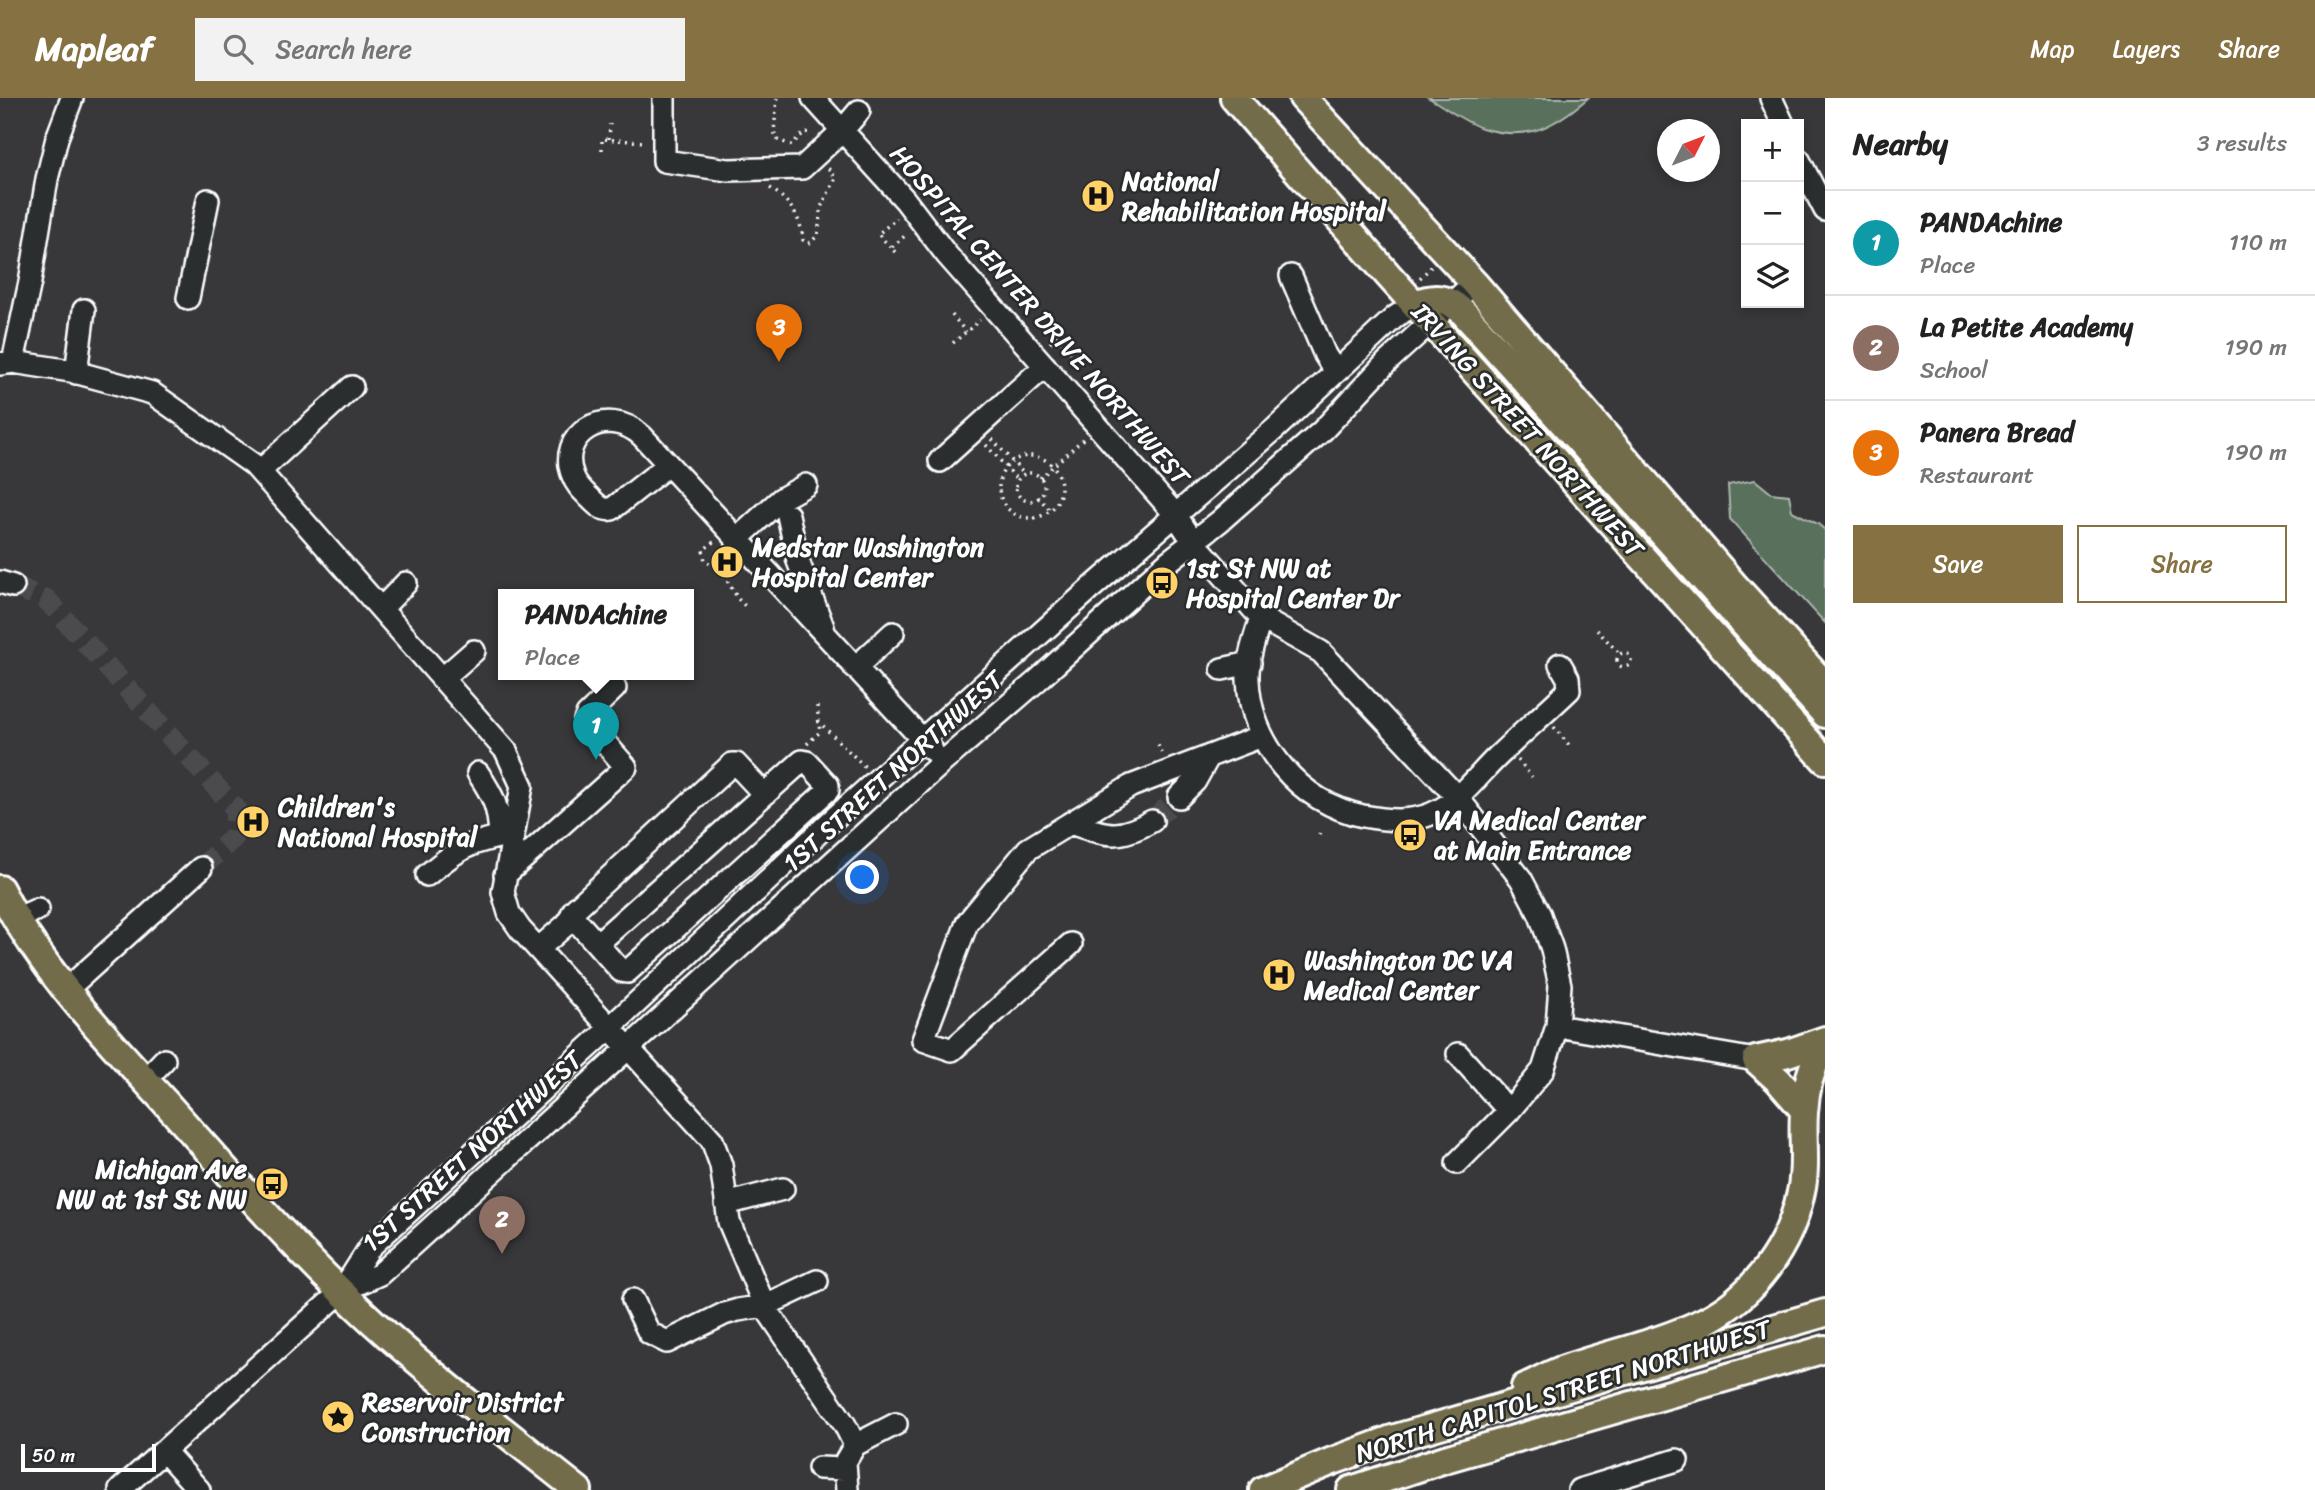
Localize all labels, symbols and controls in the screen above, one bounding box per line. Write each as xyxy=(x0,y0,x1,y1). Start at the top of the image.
search box xyxy=(195,18,685,81)
text: Mapleaf xyxy=(35,20,153,78)
text: Search here xyxy=(275,26,412,72)
text: Map xyxy=(2030,28,2075,70)
text: Layers xyxy=(2113,28,2180,70)
text: Share xyxy=(2218,28,2280,70)
icon: search xyxy=(219,30,257,68)
text: Nearby xyxy=(1853,117,1948,171)
north arrow xyxy=(1657,119,1720,182)
map controls xyxy=(1741,119,1804,308)
button: + xyxy=(1741,119,1804,182)
text: 3 results xyxy=(2197,123,2287,164)
street label: HOSPITAL CENTER DRIVE NORTHWEST xyxy=(878,133,1203,498)
place label: National Rehabilitation Hospital xyxy=(1121,158,1388,234)
hospital icon: National Rehabilitation Hospital xyxy=(1079,177,1117,215)
button: − xyxy=(1741,182,1804,245)
text: PANDAchine xyxy=(1920,199,2062,245)
text: 1 xyxy=(1871,222,1881,263)
text: 110 m xyxy=(2229,222,2287,263)
button: layers xyxy=(1741,245,1804,308)
text: Place xyxy=(1920,245,1975,286)
street label: IRVING STREET NORTHWEST xyxy=(1399,290,1658,570)
pin: 3 xyxy=(756,304,802,362)
text: La Petite Academy xyxy=(1920,304,2133,350)
text: 2 xyxy=(1869,327,1883,368)
text: 190 m xyxy=(2225,327,2287,368)
text: School xyxy=(1920,350,1988,391)
text: Panera Bread xyxy=(1920,409,2074,455)
text: 3 xyxy=(1870,432,1882,473)
text: 190 m xyxy=(2225,432,2287,473)
text: Restaurant xyxy=(1920,455,2034,496)
place label: Medstar Washington Hospital Center xyxy=(751,524,984,600)
button: Save xyxy=(1853,525,2063,603)
button: Share xyxy=(2077,525,2287,603)
hospital icon: Medstar Washington Hospital Center xyxy=(708,543,746,581)
place label: 1st St NW at Hospital Center Dr xyxy=(1186,545,1402,621)
bus stop icon: 1st St NW at Hospital Center Dr xyxy=(1143,564,1181,602)
popup xyxy=(498,589,694,680)
text: PANDAchine xyxy=(525,591,667,637)
text: Place xyxy=(525,637,580,678)
street label: 1ST STREET NORTHWEST xyxy=(771,657,1016,884)
pin: 1 xyxy=(573,702,619,760)
place label: Children's National Hospital xyxy=(277,784,479,860)
place label: VA Medical Center at Main Entrance xyxy=(1433,797,1647,873)
hospital icon: Children's National Hospital xyxy=(234,803,272,841)
bus stop icon: VA Medical Center at Main Entrance xyxy=(1391,816,1429,854)
your location xyxy=(845,860,879,894)
place label: Washington DC VA Medical Center xyxy=(1303,937,1513,1013)
hospital icon: Washington DC VA Medical Center xyxy=(1260,956,1298,994)
street label: 1ST STREET NORTHWEST xyxy=(350,1037,595,1264)
place label: Michigan Ave NW at 1st St NW xyxy=(56,1146,248,1222)
bus stop icon: Michigan Ave NW at 1st St NW xyxy=(253,1165,291,1203)
pin: 2 xyxy=(479,1196,525,1254)
street label: NORTH CAPITOL STREET NORTHWEST xyxy=(1349,1305,1778,1476)
place label: Reservoir District Construction xyxy=(361,1379,565,1455)
place icon: Reservoir District Construction xyxy=(319,1398,357,1436)
text: 50 m xyxy=(32,1439,75,1472)
scale bar xyxy=(21,1441,156,1473)

